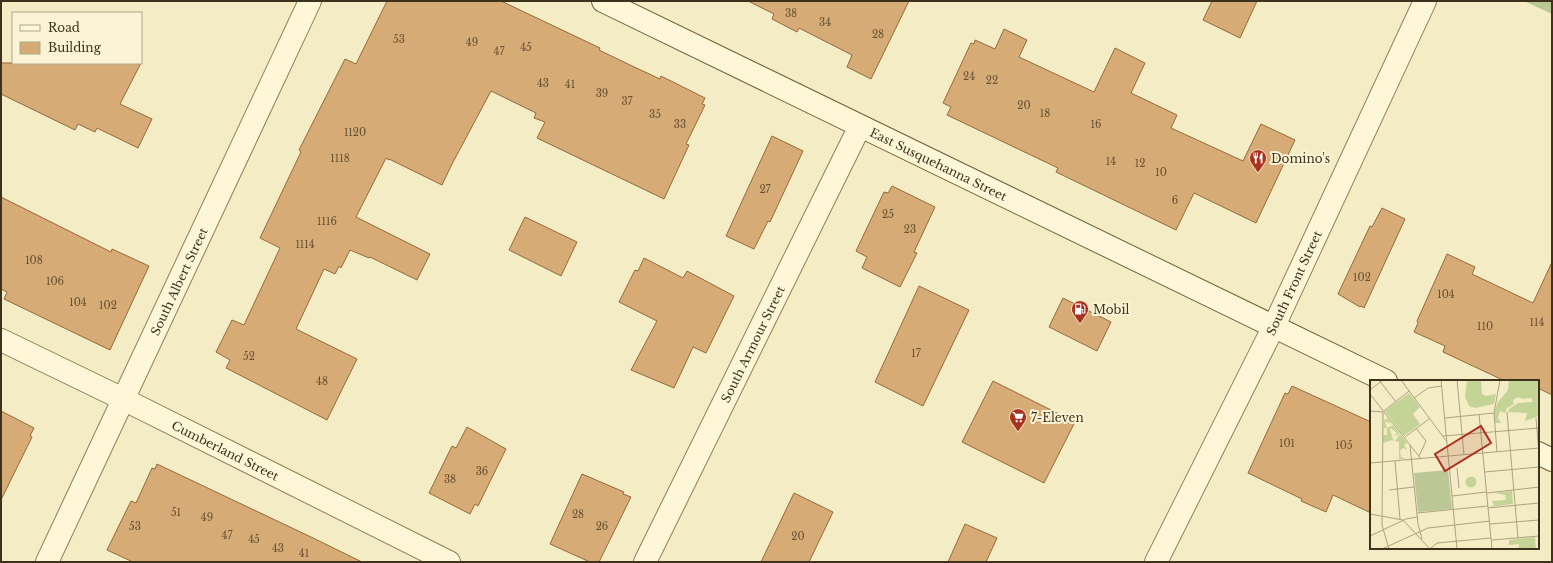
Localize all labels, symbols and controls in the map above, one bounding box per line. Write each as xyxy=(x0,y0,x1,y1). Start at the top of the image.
house number: 38 xyxy=(785,7,797,20)
legend xyxy=(12,12,142,64)
house number: 34 xyxy=(819,16,831,29)
text: Road xyxy=(48,20,80,35)
house number: 28 xyxy=(872,28,884,41)
house number: 53 xyxy=(393,33,405,46)
house number: 49 xyxy=(466,36,478,49)
text: Building xyxy=(48,40,102,55)
house number: 45 xyxy=(520,41,532,54)
house number: 47 xyxy=(494,45,505,58)
house number: 24 xyxy=(963,70,975,83)
house number: 22 xyxy=(986,74,998,87)
house number: 43 xyxy=(537,77,549,90)
house number: 41 xyxy=(565,78,575,91)
house number: 39 xyxy=(596,87,608,100)
house number: 37 xyxy=(621,95,634,108)
house number: 20 xyxy=(1017,99,1031,112)
house number: 18 xyxy=(1040,107,1050,120)
house number: 35 xyxy=(649,108,661,121)
house number: 33 xyxy=(674,118,686,131)
house number: 16 xyxy=(1091,118,1101,131)
street label: East Susquehanna Street xyxy=(868,124,1010,204)
house number: 1120 xyxy=(344,126,366,139)
restaurant icon: Domino's xyxy=(1248,148,1268,173)
place label: Domino's xyxy=(1271,151,1330,166)
house number: 1118 xyxy=(330,152,350,165)
house number: 14 xyxy=(1106,155,1116,168)
house number: 12 xyxy=(1135,157,1145,170)
house number: 10 xyxy=(1155,166,1167,179)
house number: 27 xyxy=(759,183,772,196)
house number: 6 xyxy=(1172,194,1178,207)
house number: 25 xyxy=(882,208,894,221)
house number: 1116 xyxy=(317,215,337,228)
house number: 23 xyxy=(904,223,916,236)
street label: South Albert Street xyxy=(147,225,210,338)
street label: South Front Street xyxy=(1263,228,1325,338)
house number: 1114 xyxy=(295,238,315,251)
house number: 108 xyxy=(25,254,43,267)
house number: 102 xyxy=(1353,271,1371,284)
house number: 106 xyxy=(46,275,64,288)
street label: South Armour Street xyxy=(717,283,788,405)
house number: 104 xyxy=(1437,288,1455,301)
house number: 104 xyxy=(69,296,87,309)
house number: 102 xyxy=(99,299,117,312)
fuel station icon: Mobil xyxy=(1070,299,1090,324)
place label: Mobil xyxy=(1093,302,1130,317)
house number: 114 xyxy=(1530,316,1545,329)
house number: 110 xyxy=(1477,320,1493,333)
house number: 17 xyxy=(911,347,922,360)
house number: 52 xyxy=(243,350,255,363)
house number: 48 xyxy=(316,375,328,388)
inset map xyxy=(1370,380,1539,549)
supermarket icon: 7-Eleven xyxy=(1008,407,1028,432)
place label: 7-Eleven xyxy=(1031,410,1084,425)
street label: Cumberland Street xyxy=(169,417,282,483)
house number: 101 xyxy=(1279,437,1295,450)
house number: 105 xyxy=(1335,439,1353,452)
house number: 36 xyxy=(476,465,488,478)
house number: 38 xyxy=(444,473,456,486)
house number: 51 xyxy=(171,506,181,519)
house number: 28 xyxy=(572,508,584,521)
house number: 49 xyxy=(201,511,213,524)
house number: 53 xyxy=(129,520,141,533)
house number: 26 xyxy=(596,520,608,533)
house number: 47 xyxy=(222,529,233,542)
house number: 20 xyxy=(791,530,805,543)
house number: 45 xyxy=(248,533,260,546)
house number: 43 xyxy=(272,542,284,555)
house number: 41 xyxy=(299,547,309,560)

